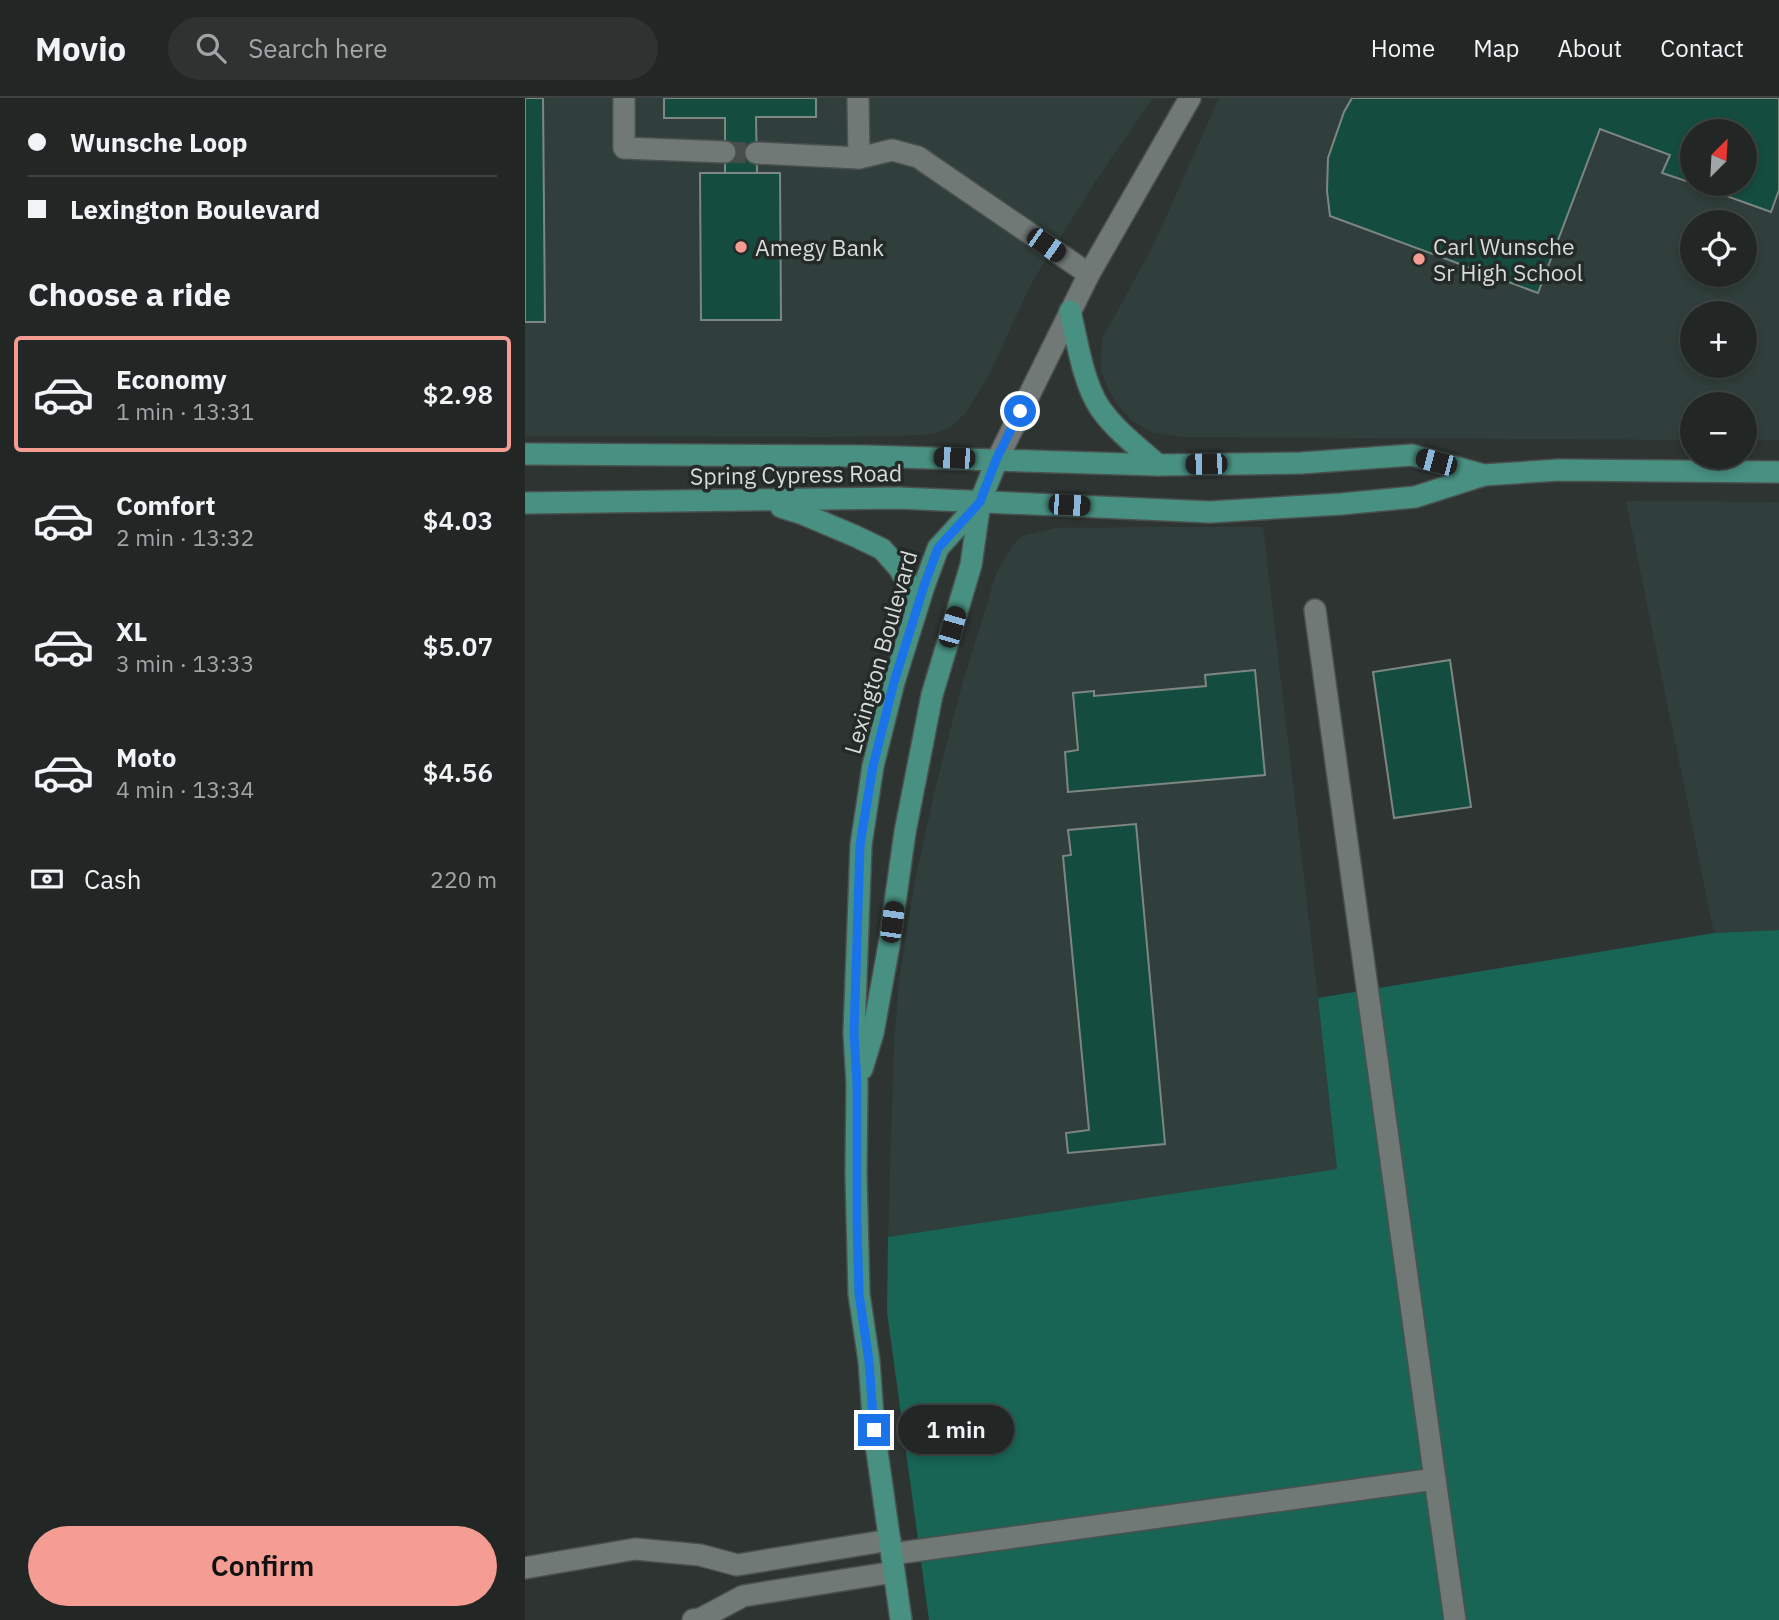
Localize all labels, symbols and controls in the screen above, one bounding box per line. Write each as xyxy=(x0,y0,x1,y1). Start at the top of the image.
search box xyxy=(168,17,658,80)
text: Movio xyxy=(35,27,126,70)
icon: search xyxy=(192,29,230,67)
text: Search here xyxy=(248,31,388,65)
text: Home xyxy=(1371,32,1435,64)
text: Map xyxy=(1473,32,1519,64)
text: About xyxy=(1557,32,1622,64)
text: Contact xyxy=(1660,32,1744,64)
north arrow xyxy=(1680,119,1757,196)
map controls xyxy=(1680,119,1757,469)
text: Wunsche Loop xyxy=(70,125,248,159)
text: Lexington Boulevard xyxy=(70,192,320,226)
button: locate xyxy=(1680,210,1757,287)
car xyxy=(1023,224,1070,266)
place label: Carl Wunsche Sr High School xyxy=(1433,231,1583,287)
place label: Amegy Bank xyxy=(755,232,884,262)
marker: Amegy Bank xyxy=(733,239,749,255)
marker: Carl Wunsche Sr High School xyxy=(1411,251,1427,267)
text: Choose a ride xyxy=(28,273,231,315)
button: + xyxy=(1680,301,1757,378)
text: Economy xyxy=(116,362,227,396)
icon: car xyxy=(32,363,95,426)
text: $2.98 xyxy=(423,377,493,411)
button: − xyxy=(1680,392,1757,469)
route start xyxy=(1004,395,1036,427)
text: 1 min · 13:31 xyxy=(116,396,254,426)
car xyxy=(1413,446,1460,478)
car xyxy=(933,447,976,469)
car xyxy=(1185,453,1228,475)
street label: Spring Cypress Road xyxy=(690,457,902,491)
text: Comfort xyxy=(116,488,215,522)
icon: car xyxy=(32,489,95,552)
car xyxy=(1048,493,1091,517)
text: $4.03 xyxy=(423,503,493,537)
text: 2 min · 13:32 xyxy=(116,522,254,552)
street label: Lexington Boulevard xyxy=(837,547,923,757)
car xyxy=(937,604,968,650)
text: XL xyxy=(116,614,147,648)
icon: car xyxy=(32,615,95,678)
text: $5.07 xyxy=(423,629,493,663)
text: 3 min · 13:33 xyxy=(116,648,254,678)
text: Moto xyxy=(116,740,176,774)
icon: car xyxy=(32,741,95,804)
text: $4.56 xyxy=(423,755,493,789)
text: 4 min · 13:34 xyxy=(116,774,254,804)
icon: cash xyxy=(28,860,66,898)
text: Cash xyxy=(84,862,141,896)
text: 220 m xyxy=(430,864,497,894)
car xyxy=(879,900,906,944)
callout: 1 min xyxy=(899,1406,1014,1454)
route end xyxy=(858,1414,890,1446)
text: 1 min xyxy=(926,1414,986,1444)
button: Confirm xyxy=(28,1526,497,1606)

